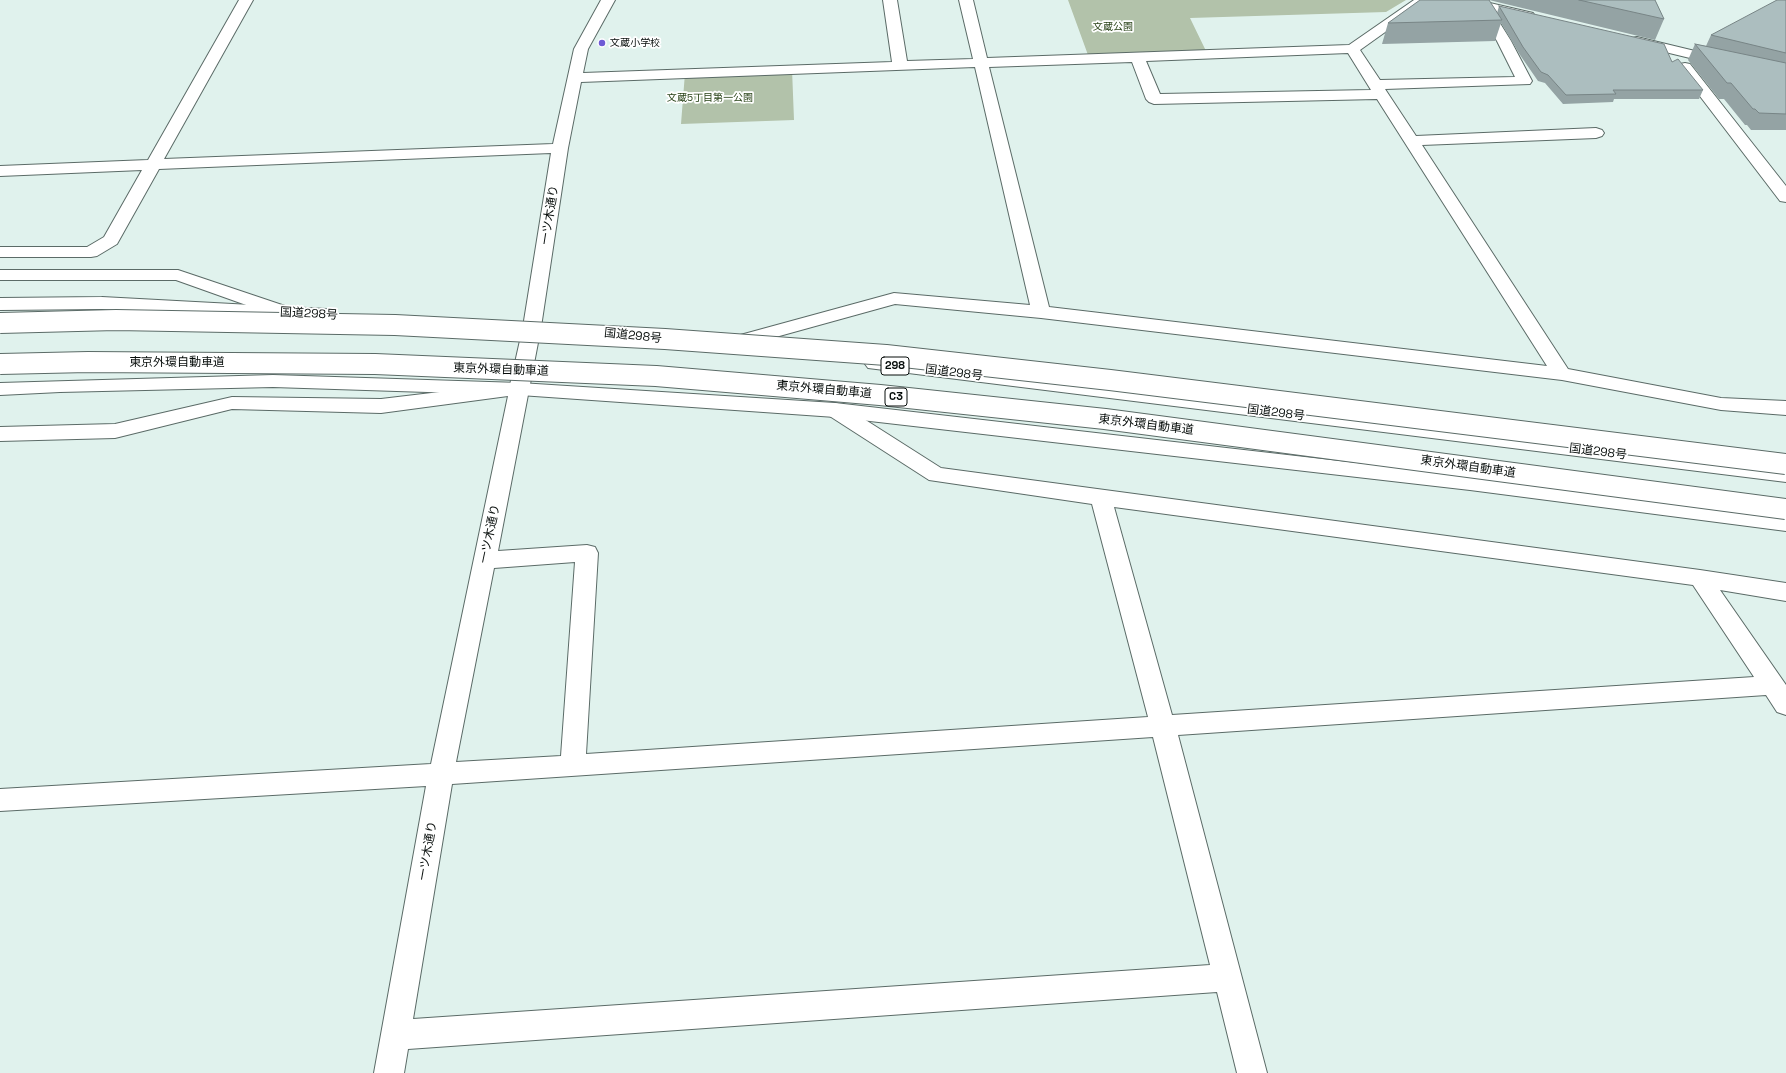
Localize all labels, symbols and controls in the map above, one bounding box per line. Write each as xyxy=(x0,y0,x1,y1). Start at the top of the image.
park label: 文蔵公園 xyxy=(1093,21,1133,33)
place label: 文蔵小学校 xyxy=(610,37,660,49)
marker: 文蔵小学校 xyxy=(597,38,607,48)
park label: 文蔵5丁目第一公園 xyxy=(667,92,753,104)
street label: 一ツ木通り xyxy=(538,184,562,246)
street label: 国道298号 xyxy=(280,305,338,323)
street label: 国道298号 xyxy=(603,326,663,346)
street label: 東京外環自動車道 xyxy=(129,356,225,370)
road number: 298 xyxy=(881,357,909,375)
street label: 東京外環自動車道 xyxy=(453,361,549,379)
street label: 国道298号 xyxy=(924,362,984,384)
street label: 東京外環自動車道 xyxy=(776,379,872,401)
road number: C3 xyxy=(885,388,907,406)
street label: 国道298号 xyxy=(1246,402,1306,424)
street label: 東京外環自動車道 xyxy=(1097,412,1195,438)
street label: 国道298号 xyxy=(1568,441,1628,463)
street label: 東京外環自動車道 xyxy=(1419,453,1517,481)
street label: 一ツ木通り xyxy=(477,503,503,565)
street label: 一ツ木通り xyxy=(416,820,440,882)

